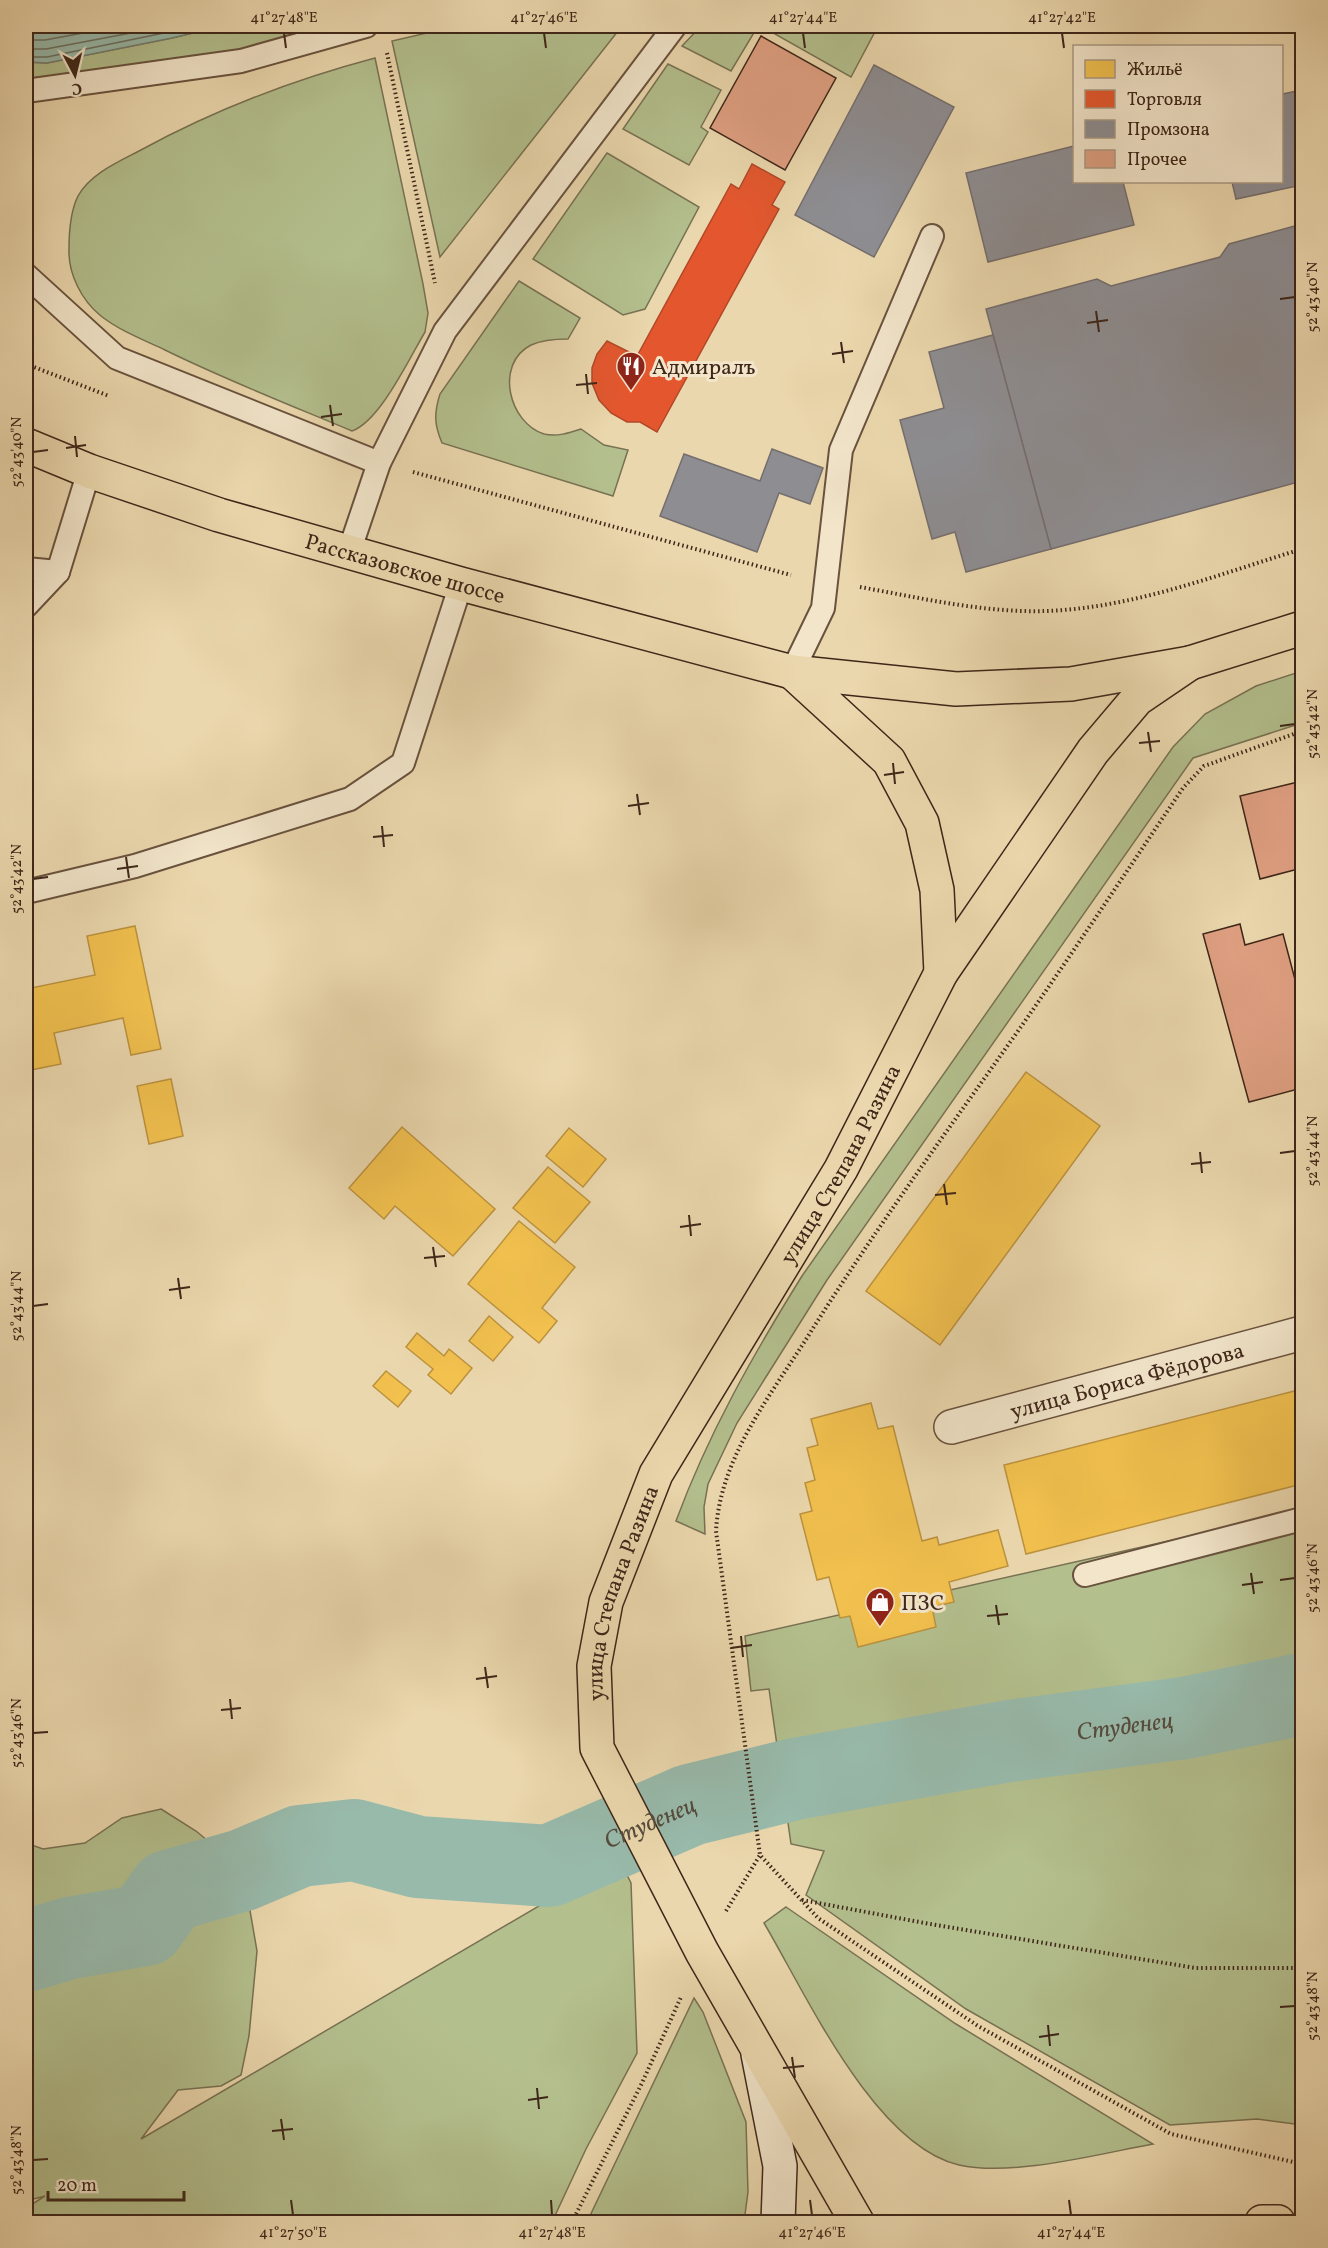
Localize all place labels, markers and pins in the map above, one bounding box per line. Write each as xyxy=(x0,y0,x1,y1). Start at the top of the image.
restaurant icon: Адмиралъ xyxy=(615,350,647,392)
place label: Адмиралъ xyxy=(652,353,756,384)
shop icon: ПЗС xyxy=(864,1586,896,1628)
place label: ПЗС xyxy=(901,1589,944,1620)

